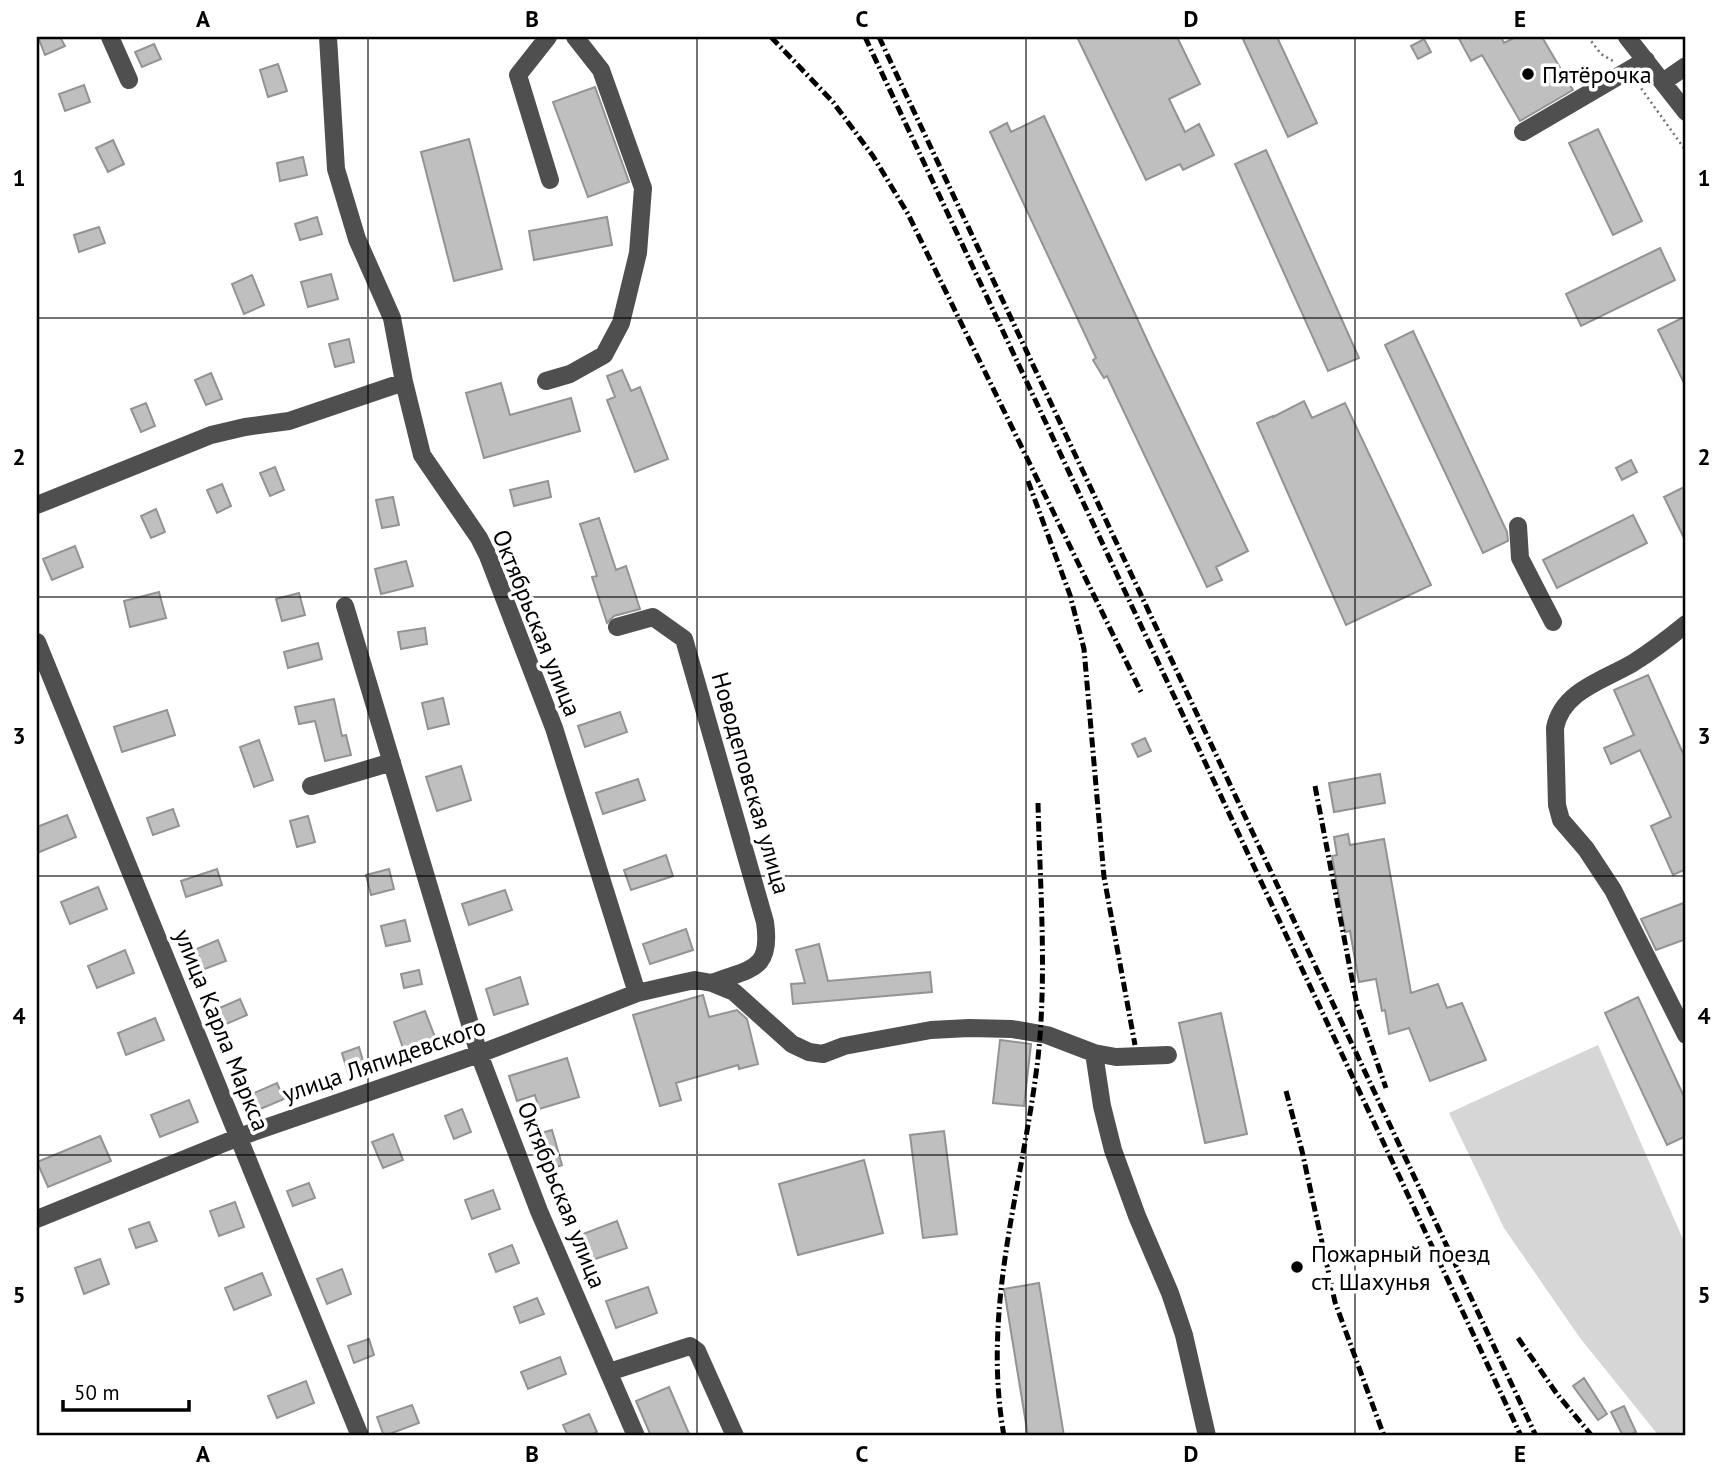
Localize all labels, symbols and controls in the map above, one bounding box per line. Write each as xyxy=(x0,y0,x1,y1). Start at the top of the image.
text: A xyxy=(196,4,210,33)
text: B xyxy=(525,4,539,33)
text: C xyxy=(856,4,869,33)
text: D xyxy=(1184,4,1198,33)
text: E xyxy=(1514,4,1526,33)
place label: Пятёрочка xyxy=(1542,59,1652,90)
marker: Пятёрочка xyxy=(1520,66,1536,82)
text: 1 xyxy=(12,163,26,192)
text: 1 xyxy=(1697,163,1711,192)
text: 2 xyxy=(12,442,26,471)
text: 2 xyxy=(1697,442,1711,471)
street label: Октябрьская улица xyxy=(485,525,589,721)
street label: Новодеповская улица xyxy=(704,668,798,898)
text: 3 xyxy=(12,721,26,750)
text: 3 xyxy=(1697,721,1711,750)
street label: улица Карла Маркса xyxy=(167,924,277,1136)
text: 4 xyxy=(12,1001,26,1030)
text: 4 xyxy=(1697,1001,1711,1030)
street label: улица Ляпидевского xyxy=(278,1011,490,1109)
street label: Октябрьская улица xyxy=(510,1097,614,1293)
place label: Пожарный поезд ст. Шахунья xyxy=(1311,1238,1490,1297)
marker: Пожарный поезд ст. Шахунья xyxy=(1289,1259,1305,1275)
text: 5 xyxy=(12,1280,26,1309)
text: 5 xyxy=(1697,1280,1711,1309)
scale bar xyxy=(63,1368,189,1412)
text: 50 m xyxy=(74,1379,120,1406)
text: A xyxy=(196,1439,210,1468)
text: B xyxy=(525,1439,539,1468)
text: C xyxy=(856,1439,869,1468)
text: D xyxy=(1184,1439,1198,1468)
text: E xyxy=(1514,1439,1526,1468)

